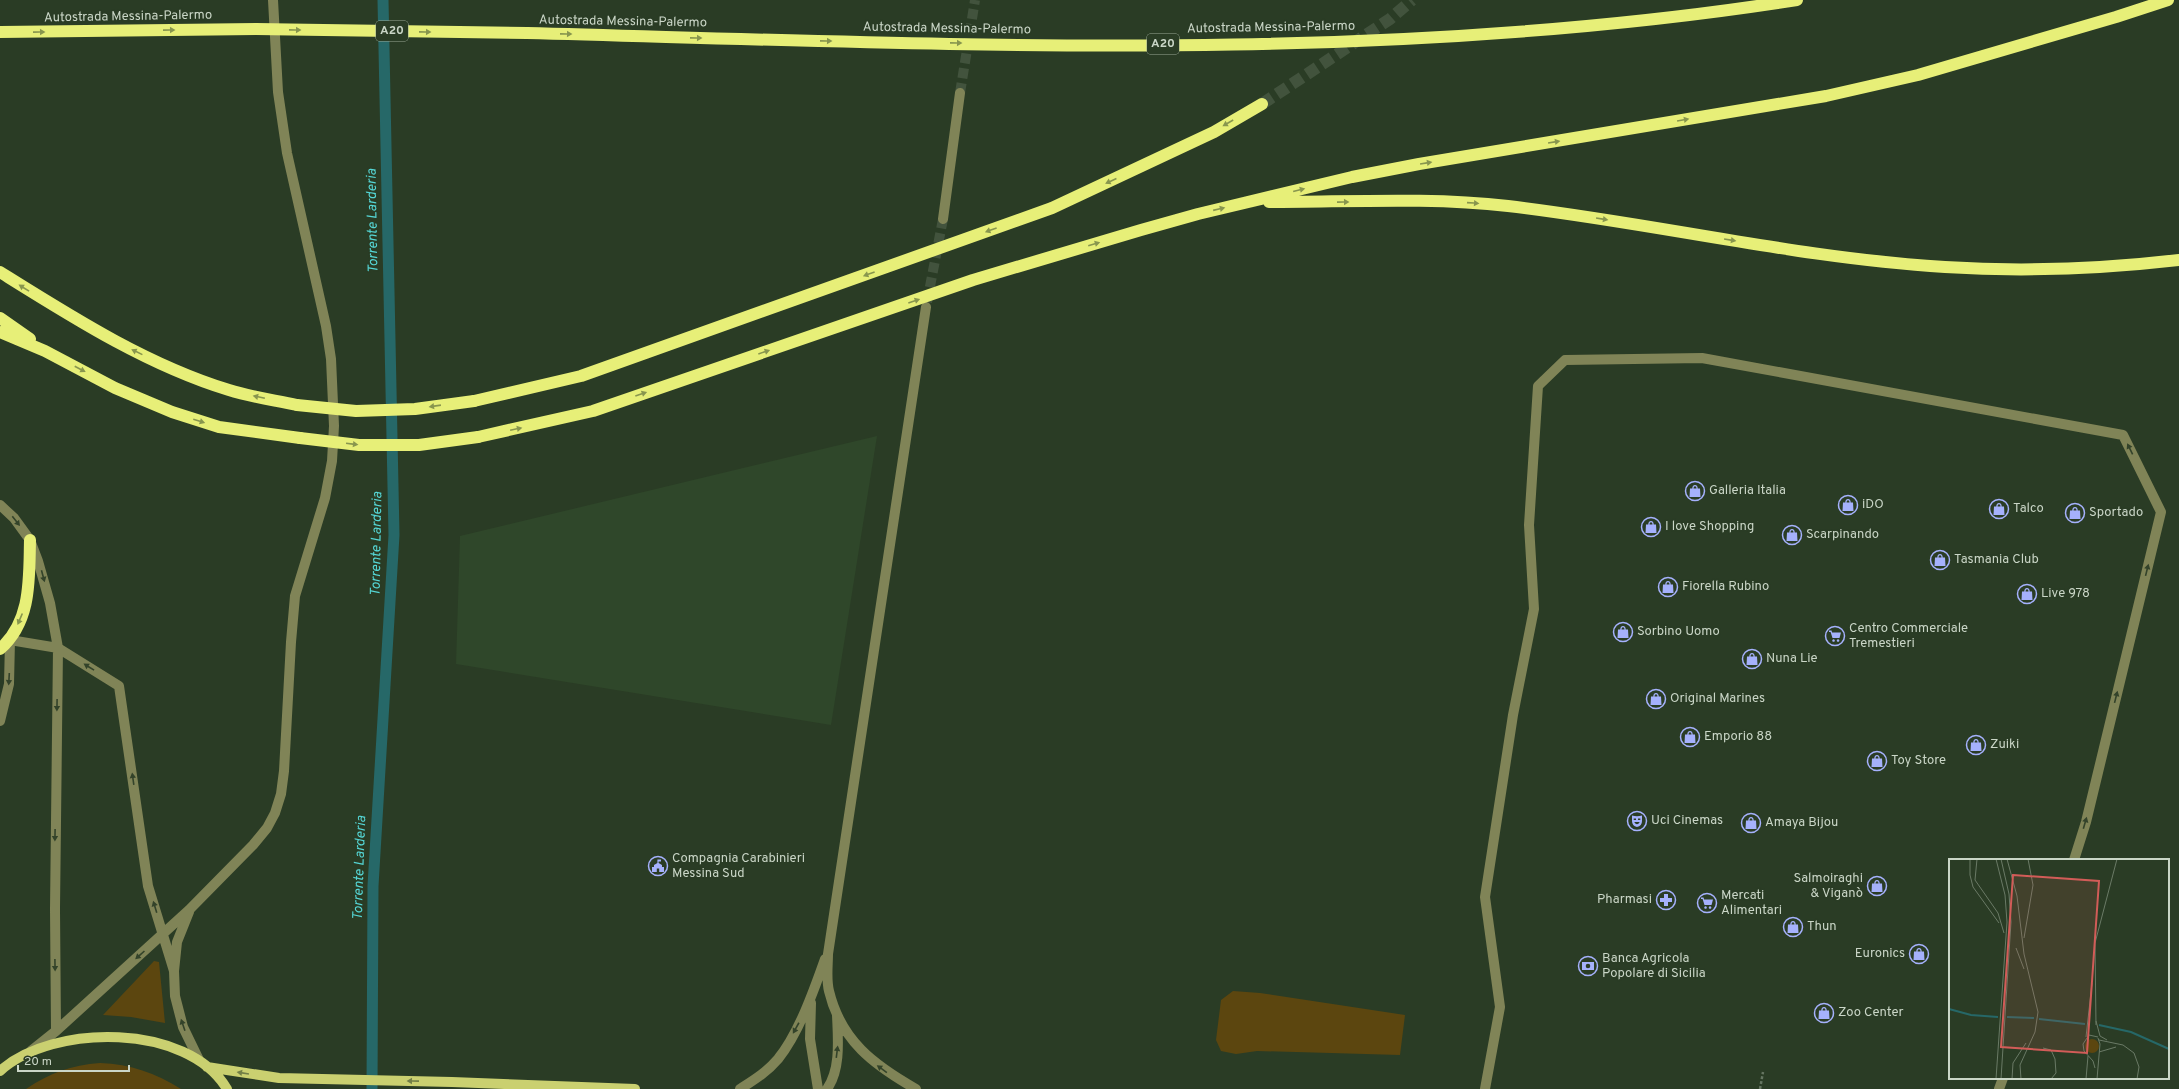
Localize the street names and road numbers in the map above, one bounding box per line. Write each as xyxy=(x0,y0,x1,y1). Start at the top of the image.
street label: Autostrada Messina-Palermo xyxy=(44,8,212,26)
street label: Autostrada Messina-Palermo xyxy=(539,13,707,31)
street label: Autostrada Messina-Palermo xyxy=(1187,19,1355,37)
street label: Autostrada Messina-Palermo xyxy=(863,20,1031,38)
road number: A20 xyxy=(376,21,408,41)
road number: A20 xyxy=(1147,34,1179,54)

